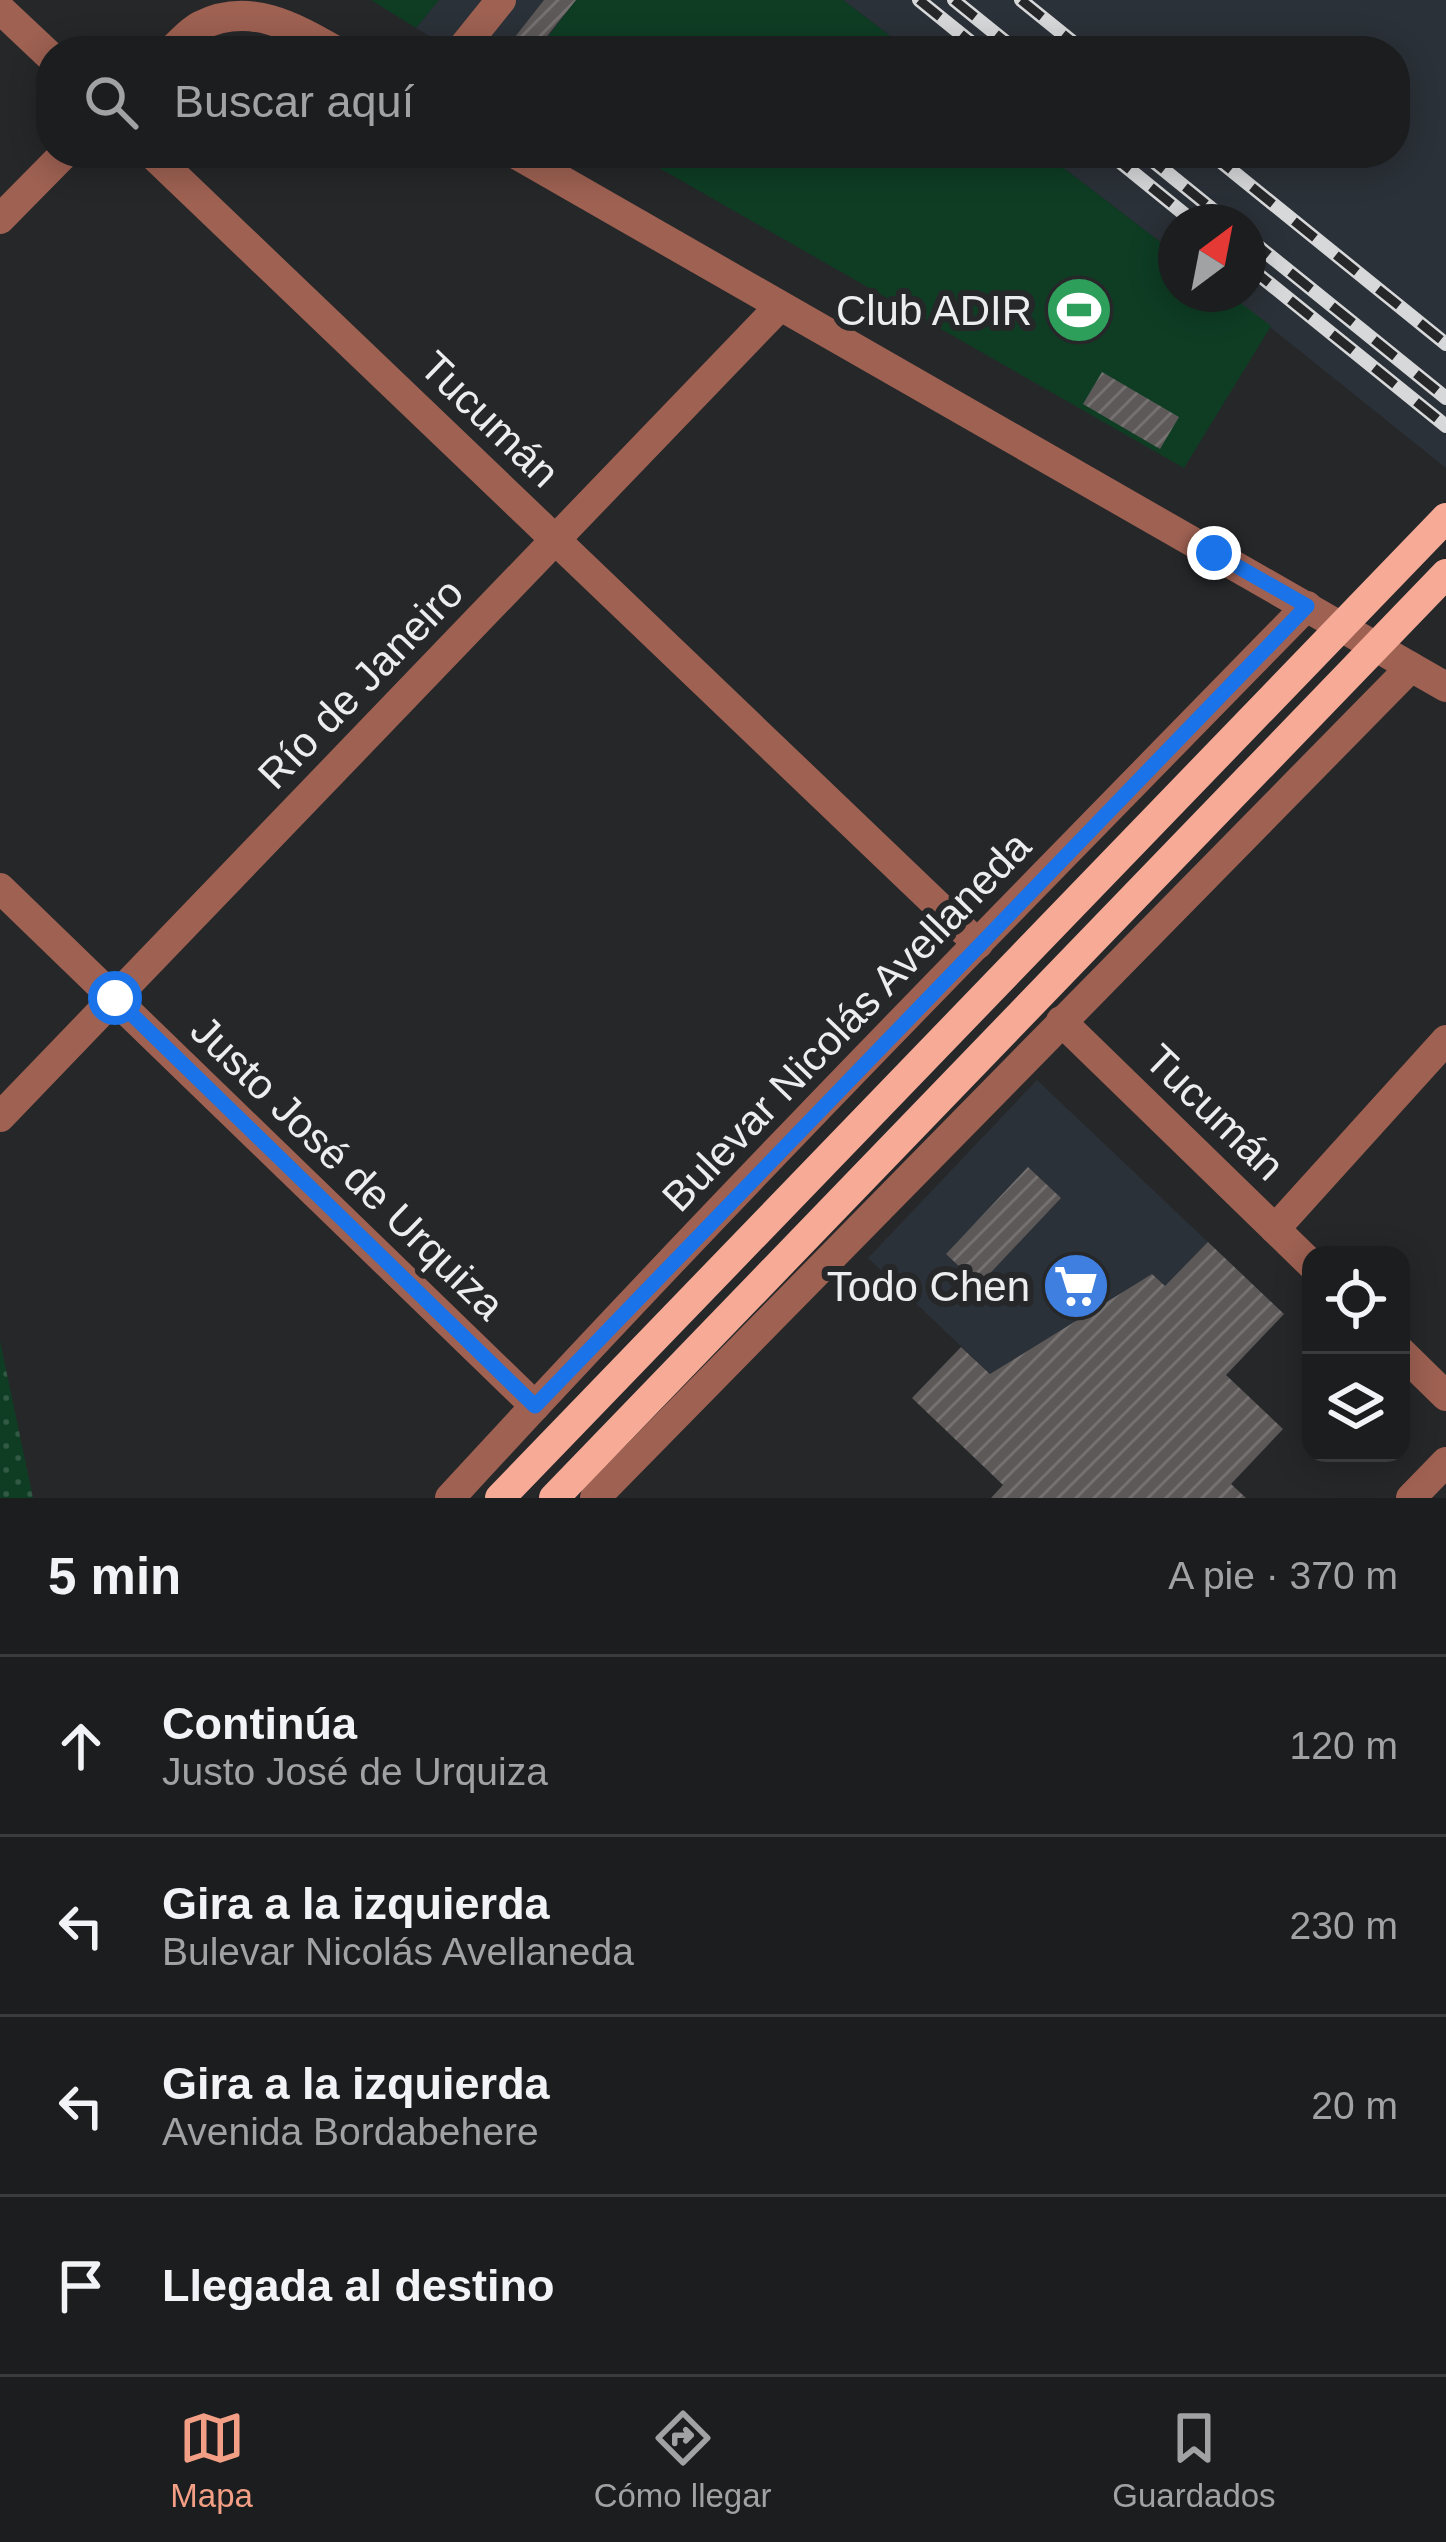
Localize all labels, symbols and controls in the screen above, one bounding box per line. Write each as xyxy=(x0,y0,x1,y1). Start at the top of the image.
search box xyxy=(36,36,1410,168)
icon: search xyxy=(78,69,144,135)
text: Buscar aquí xyxy=(174,76,414,127)
north arrow xyxy=(1158,204,1266,312)
sports icon: Club ADIR xyxy=(1044,275,1114,345)
place label: Club ADIR xyxy=(836,287,1032,334)
street label: Tucumán xyxy=(411,342,568,497)
route end xyxy=(1187,526,1241,580)
street label: Río de Janeiro xyxy=(249,569,472,798)
street label: Bulevar Nicolás Avellaneda xyxy=(653,822,1040,1220)
route start xyxy=(88,971,142,1025)
street label: Justo José de Urquiza xyxy=(182,1006,514,1329)
street label: Tucumán xyxy=(1136,1035,1293,1190)
map controls xyxy=(1302,1246,1410,1462)
button: locate xyxy=(1302,1246,1410,1354)
supermarket icon: Todo Chen xyxy=(1041,1251,1111,1321)
place label: Todo Chen xyxy=(827,1263,1030,1310)
button: layers xyxy=(1302,1354,1410,1462)
text: 5 min xyxy=(48,1548,181,1605)
text: A pie · 370 m xyxy=(1168,1554,1398,1597)
text: Continúa xyxy=(162,1698,357,1749)
icon: ahead xyxy=(48,1713,114,1779)
text: 120 m xyxy=(1290,1724,1398,1767)
text: Justo José de Urquiza xyxy=(162,1750,548,1793)
text: Gira a la izquierda xyxy=(162,1878,550,1929)
icon: left xyxy=(48,1893,114,1959)
text: 230 m xyxy=(1290,1904,1398,1947)
text: Bulevar Nicolás Avellaneda xyxy=(162,1930,634,1973)
text: Gira a la izquierda xyxy=(162,2058,550,2109)
icon: left xyxy=(48,2073,114,2139)
text: 20 m xyxy=(1311,2084,1398,2127)
text: Avenida Bordabehere xyxy=(162,2110,539,2153)
icon: arrive xyxy=(48,2253,114,2319)
text: Llegada al destino xyxy=(162,2260,555,2311)
tab: Mapa xyxy=(170,2405,253,2515)
tab: Cómo llegar xyxy=(594,2405,772,2515)
tab: Guardados xyxy=(1112,2405,1276,2515)

